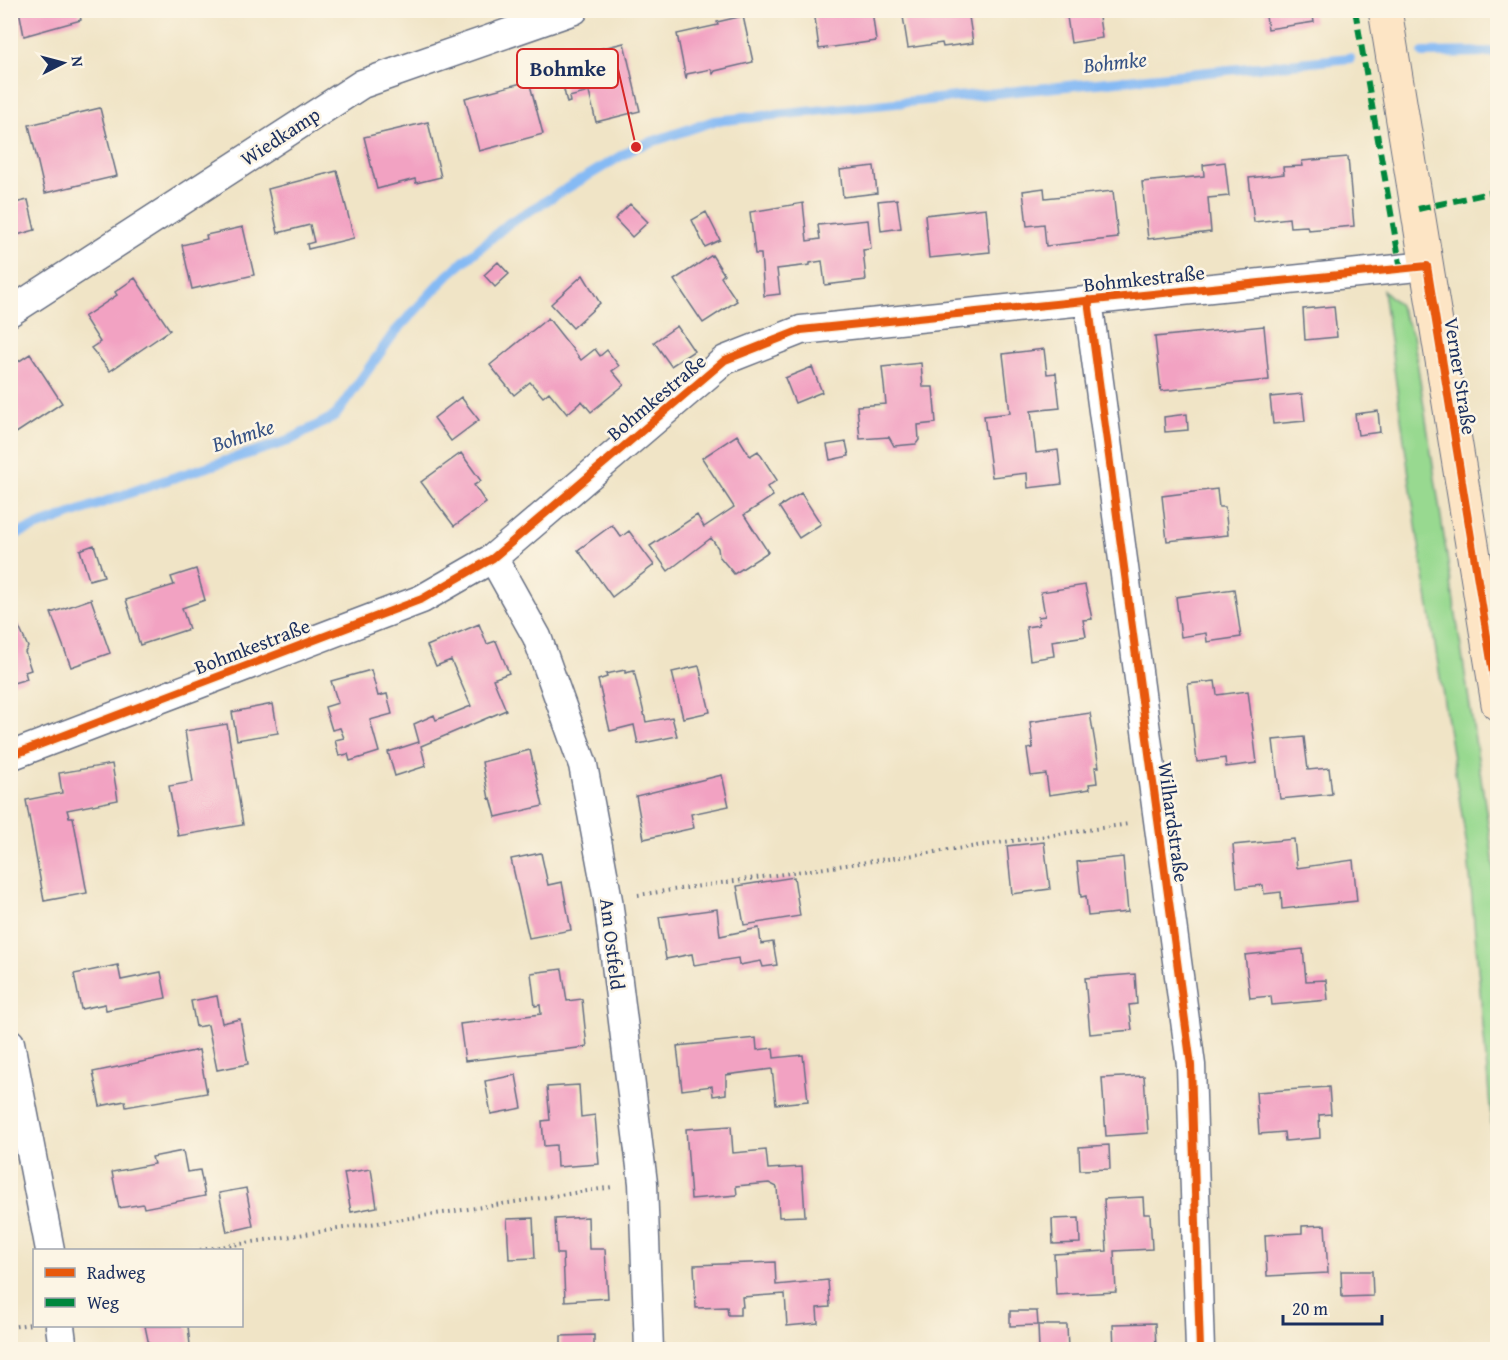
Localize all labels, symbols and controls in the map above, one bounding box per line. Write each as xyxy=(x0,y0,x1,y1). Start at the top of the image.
north arrow xyxy=(33,33,93,93)
water label: Bohmke xyxy=(1081,43,1148,81)
callout: Bohmke xyxy=(517,49,618,88)
text: Bohmke xyxy=(530,53,606,84)
text: N xyxy=(65,55,90,68)
street label: Wiedkamp xyxy=(235,99,326,173)
street label: Bohmkestraße xyxy=(1082,257,1206,299)
street label: Verner Straße xyxy=(1437,315,1485,437)
street label: Bohmkestraße xyxy=(600,347,712,447)
water label: Bohmke xyxy=(207,410,278,460)
street label: Bohmkestraße xyxy=(190,611,314,681)
street label: Wilhardstraße xyxy=(1151,760,1197,884)
street label: Am Ostfeld xyxy=(593,897,633,992)
legend xyxy=(33,1249,243,1327)
text: Radweg xyxy=(87,1259,145,1286)
scale bar xyxy=(1283,1288,1382,1326)
text: Weg xyxy=(87,1289,119,1316)
text: 20 m xyxy=(1292,1295,1328,1322)

